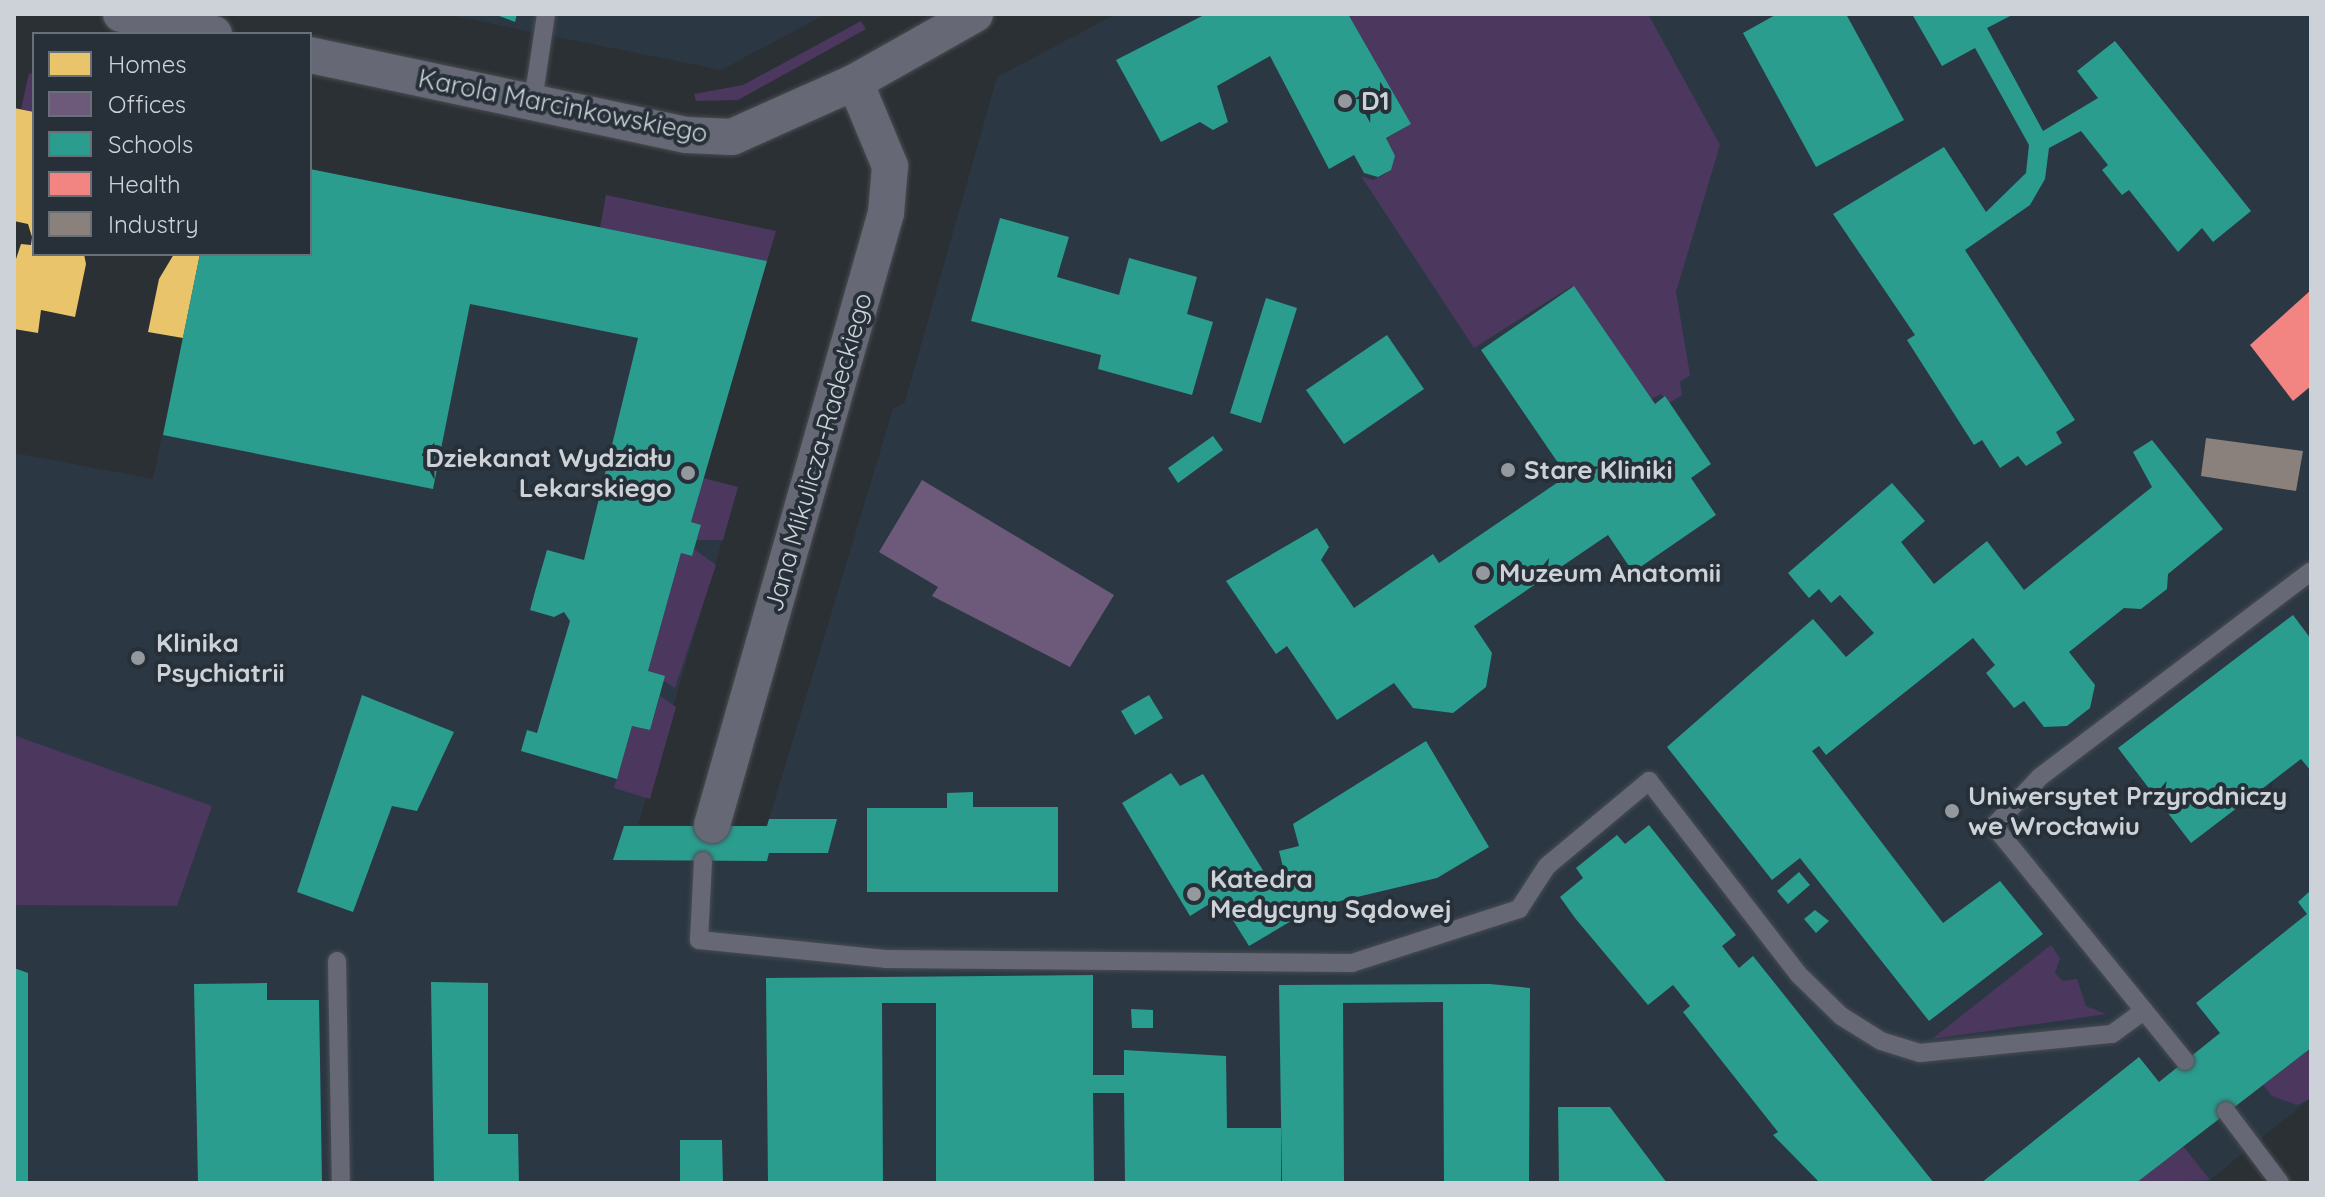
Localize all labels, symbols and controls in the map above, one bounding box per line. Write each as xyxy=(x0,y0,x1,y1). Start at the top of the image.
legend xyxy=(32,32,312,256)
text: Homes xyxy=(108,49,186,79)
street label: Karola Marcinkowskiego xyxy=(416,63,710,149)
place label: D1 xyxy=(1361,85,1390,117)
text: Offices xyxy=(108,89,186,119)
marker: D1 xyxy=(1336,92,1354,110)
text: Schools xyxy=(108,129,193,159)
text: Health xyxy=(108,169,181,199)
text: Industry xyxy=(108,209,199,239)
street label: Jana Mikulicza-Radeckiego xyxy=(758,289,878,615)
place label: Dziekanat Wydziału Lekarskiego xyxy=(425,442,672,504)
place label: Stare Kliniki xyxy=(1524,454,1673,486)
marker: Stare Kliniki xyxy=(1499,461,1517,479)
marker: Dziekanat Wydziału Lekarskiego xyxy=(679,464,697,482)
place label: Muzeum Anatomii xyxy=(1499,557,1721,589)
marker: Muzeum Anatomii xyxy=(1474,564,1492,582)
place label: Klinika Psychiatrii xyxy=(156,627,285,688)
marker: Klinika Psychiatrii xyxy=(127,647,149,669)
place label: Uniwersytet Przyrodniczy we Wrocławiu xyxy=(1968,780,2287,842)
marker: Uniwersytet Przyrodniczy we Wrocławiu xyxy=(1943,802,1961,820)
place label: Katedra Medycyny Sądowej xyxy=(1210,863,1452,924)
marker: Katedra Medycyny Sądowej xyxy=(1185,885,1203,903)

